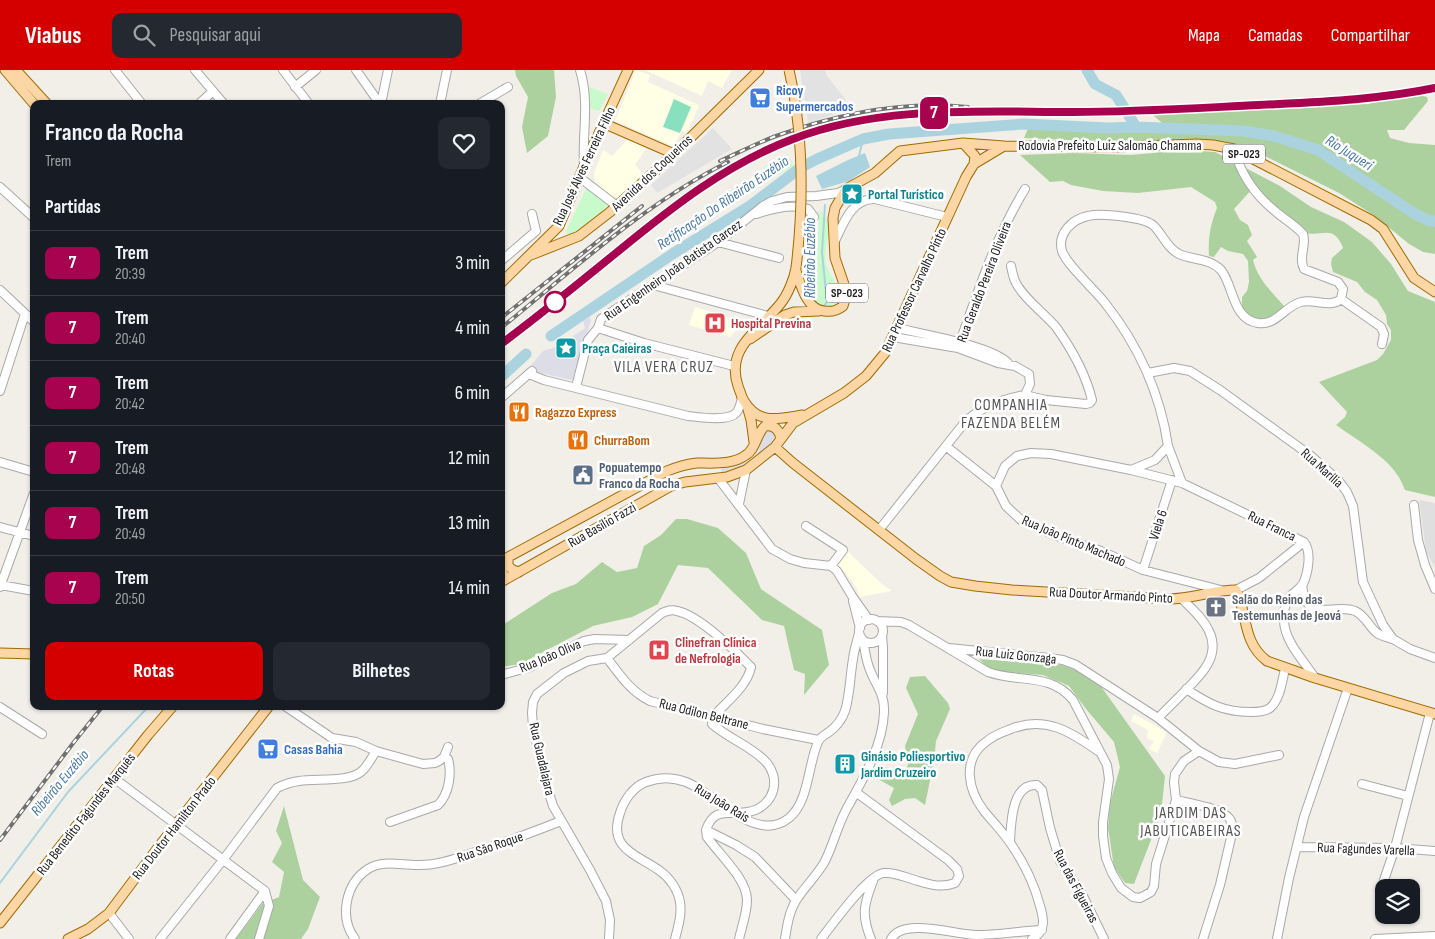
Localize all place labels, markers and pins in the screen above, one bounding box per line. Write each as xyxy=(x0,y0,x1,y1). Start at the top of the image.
place label: Ricoy Supermercados xyxy=(776,82,853,115)
supermarket icon: Ricoy Supermercados xyxy=(748,86,772,110)
place icon: Portal Turístico xyxy=(840,182,864,206)
place label: Portal Turístico xyxy=(868,186,944,203)
unlabelled marker xyxy=(544,291,566,313)
hospital icon: Hospital Previna xyxy=(703,311,727,335)
place label: Hospital Previna xyxy=(731,315,811,332)
place icon: Praça Caieiras xyxy=(554,336,578,360)
place label: Praça Caieiras xyxy=(582,340,652,357)
restaurant icon: Ragazzo Express xyxy=(507,400,531,424)
place label: Ragazzo Express xyxy=(535,404,617,421)
restaurant icon: ChurraBom xyxy=(566,428,590,452)
place label: ChurraBom xyxy=(594,432,650,449)
place label: Popuatempo Franco da Rocha xyxy=(599,459,680,492)
public building icon: Popuatempo Franco da Rocha xyxy=(571,463,595,487)
place label: Salão do Reino das Testemunhas de Jeová xyxy=(1232,591,1341,624)
church icon: Salão do Reino das Testemunhas de Jeová xyxy=(1204,595,1228,619)
place label: Clinefran Clínica de Nefrologia xyxy=(675,634,757,667)
hospital icon: Clinefran Clínica de Nefrologia xyxy=(647,638,671,662)
supermarket icon: Casas Bahia xyxy=(256,737,280,761)
place label: Casas Bahia xyxy=(284,741,343,758)
place label: Ginásio Poliesportivo Jardim Cruzeiro xyxy=(860,748,965,781)
building icon: Ginásio Poliesportivo Jardim Cruzeiro xyxy=(833,752,857,776)

